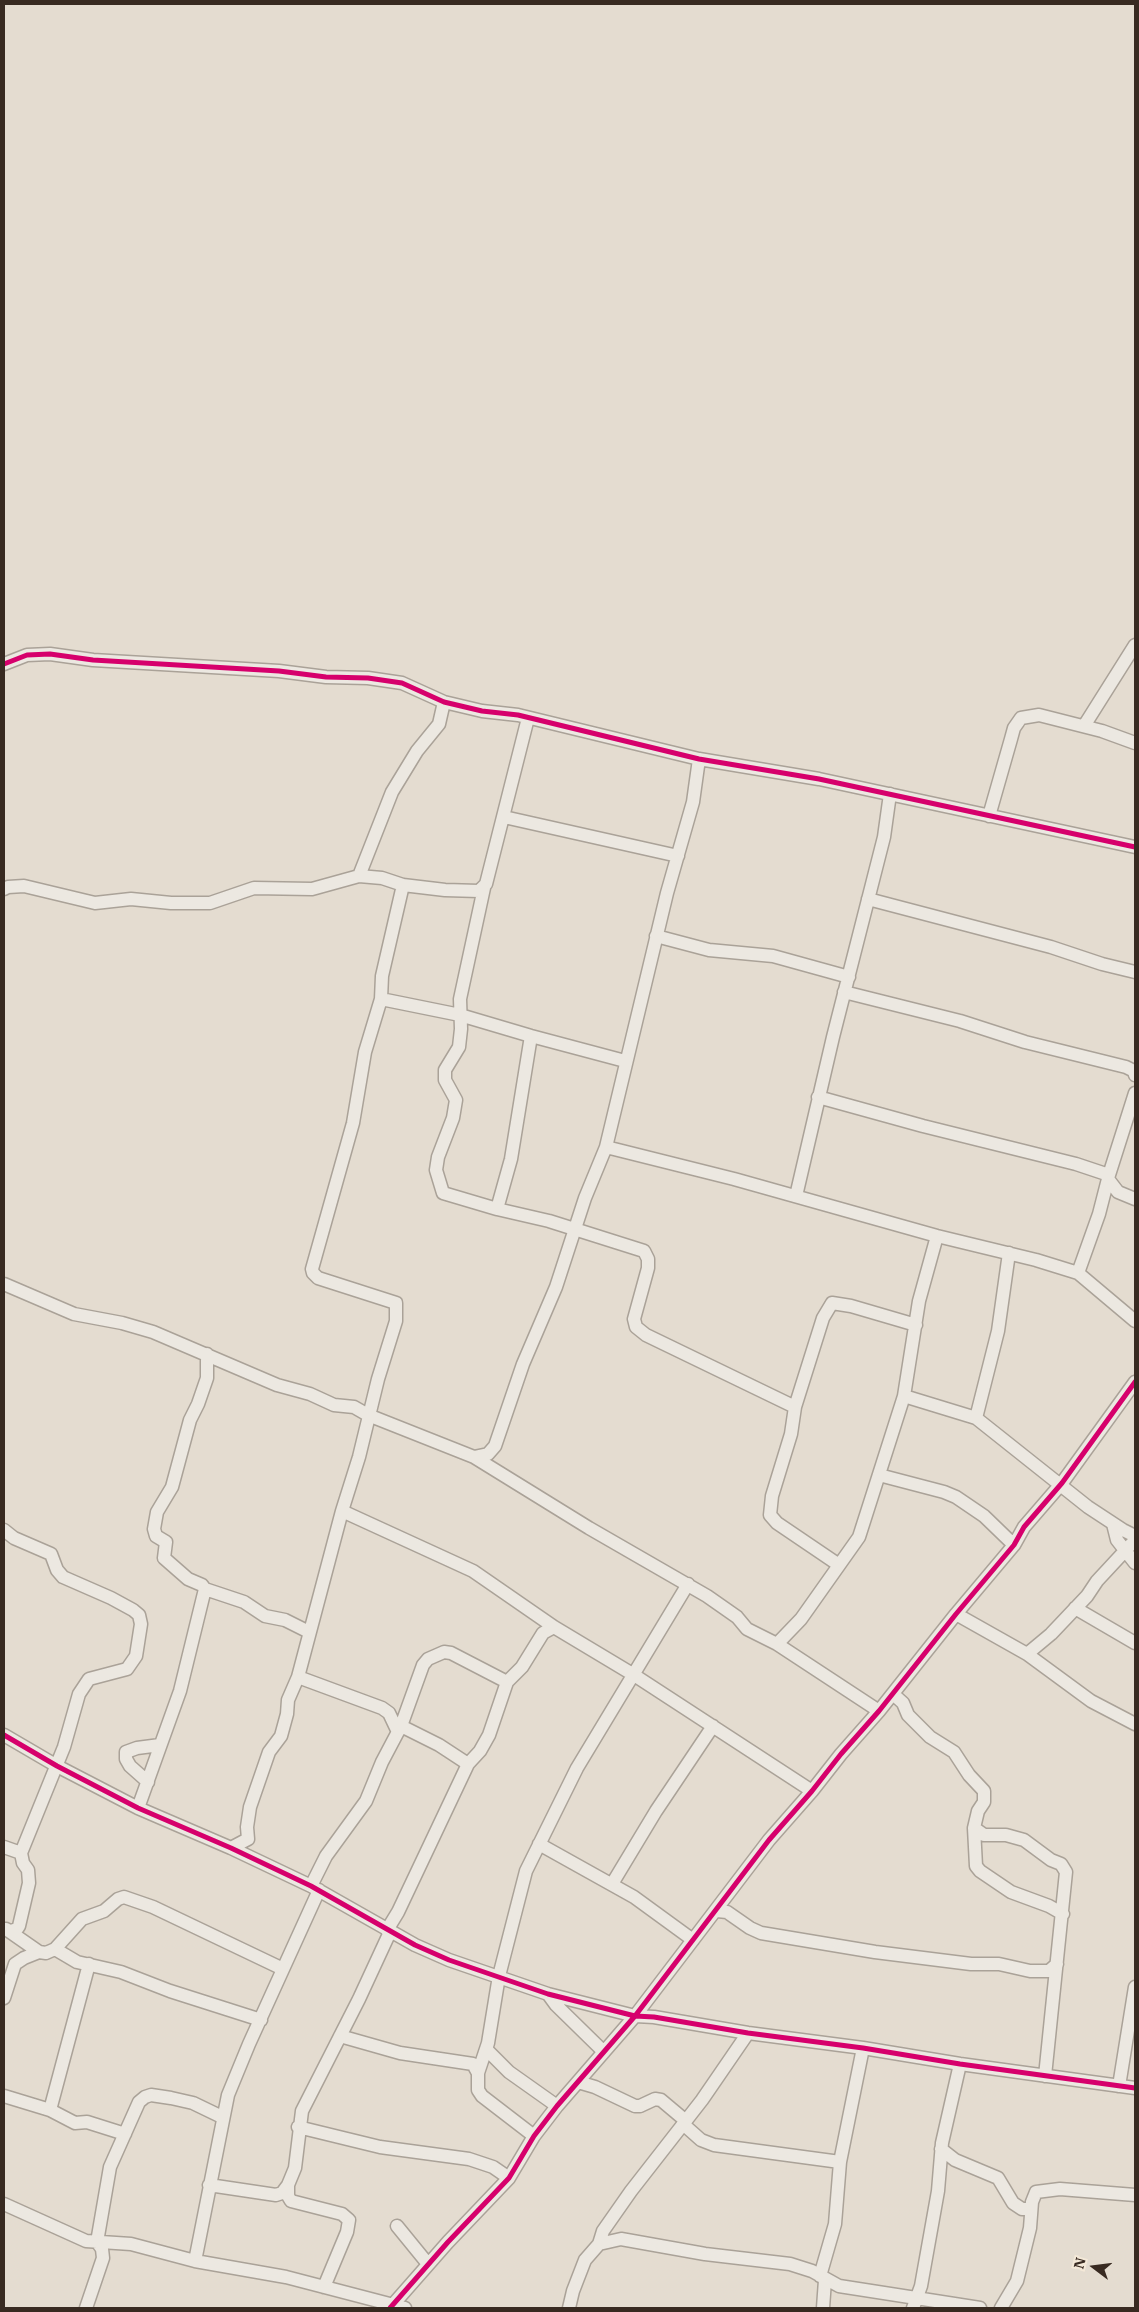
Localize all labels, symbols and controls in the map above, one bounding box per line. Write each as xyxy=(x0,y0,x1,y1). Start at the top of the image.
north arrow xyxy=(1069,2242,1119,2292)
text: N xyxy=(1069,2255,1090,2271)

